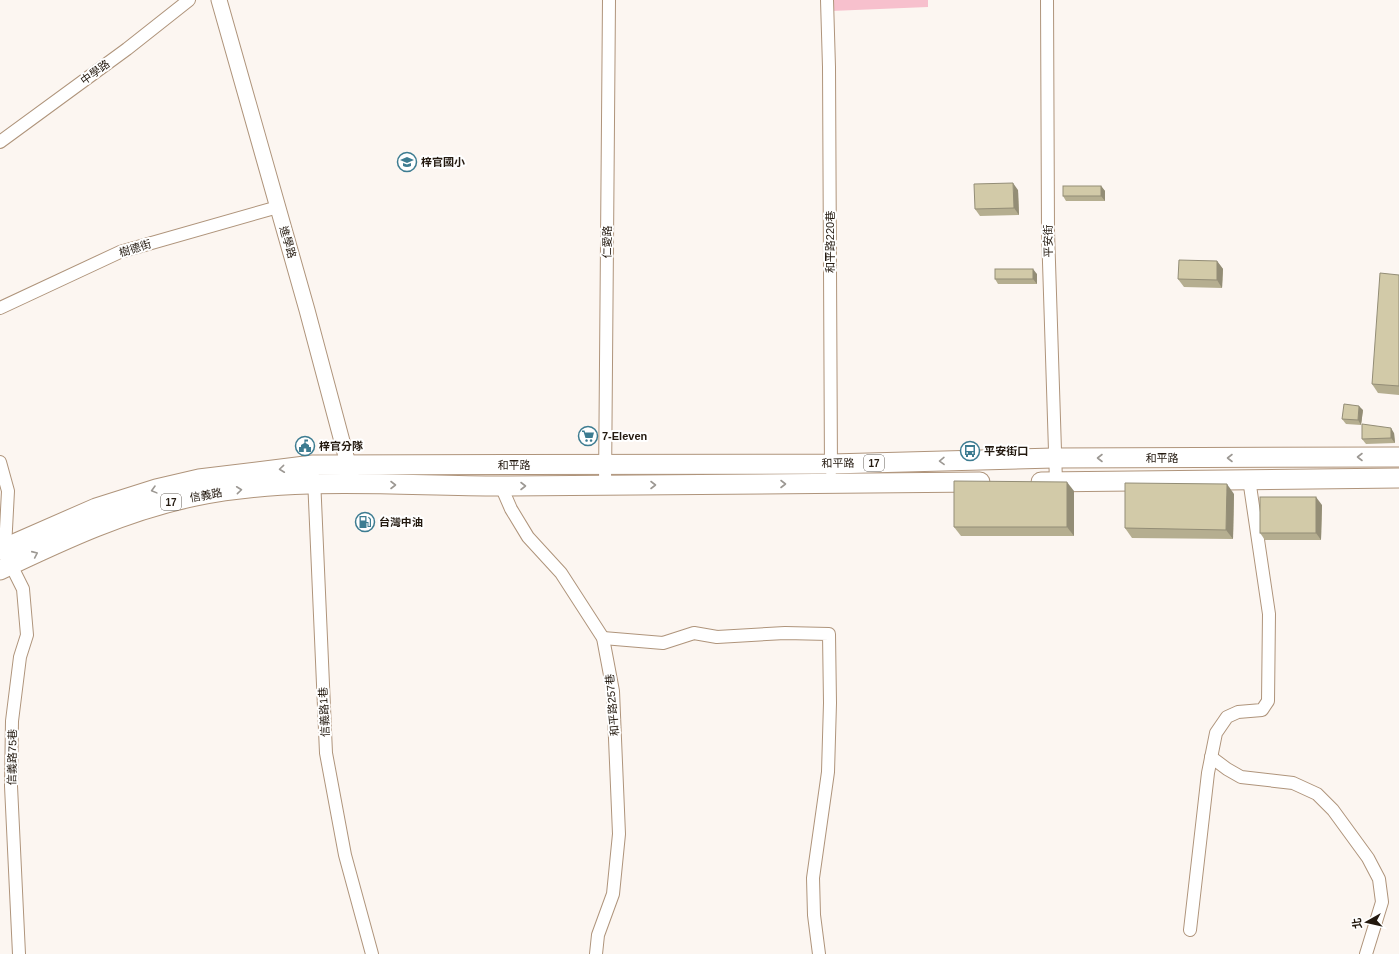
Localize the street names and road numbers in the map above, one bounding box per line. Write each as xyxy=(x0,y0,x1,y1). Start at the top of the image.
street label: 中學路 xyxy=(78,57,112,87)
street label: 和平路220巷 xyxy=(824,211,836,273)
street label: 進學路 xyxy=(278,224,298,260)
street label: 平安街 xyxy=(1042,224,1054,258)
street label: 仁愛路 xyxy=(601,225,613,259)
street label: 樹德街 xyxy=(117,237,153,259)
street label: 和平路 xyxy=(1146,452,1179,464)
road number: 17 xyxy=(864,455,884,471)
street label: 和平路 xyxy=(821,457,855,469)
street label: 和平路 xyxy=(498,459,531,471)
street label: 信義路 xyxy=(189,486,223,504)
road number: 17 xyxy=(161,494,181,510)
street label: 和平路257巷 xyxy=(603,673,621,737)
street label: 信義路1巷 xyxy=(317,687,331,737)
street label: 信義路75巷 xyxy=(6,729,18,785)

